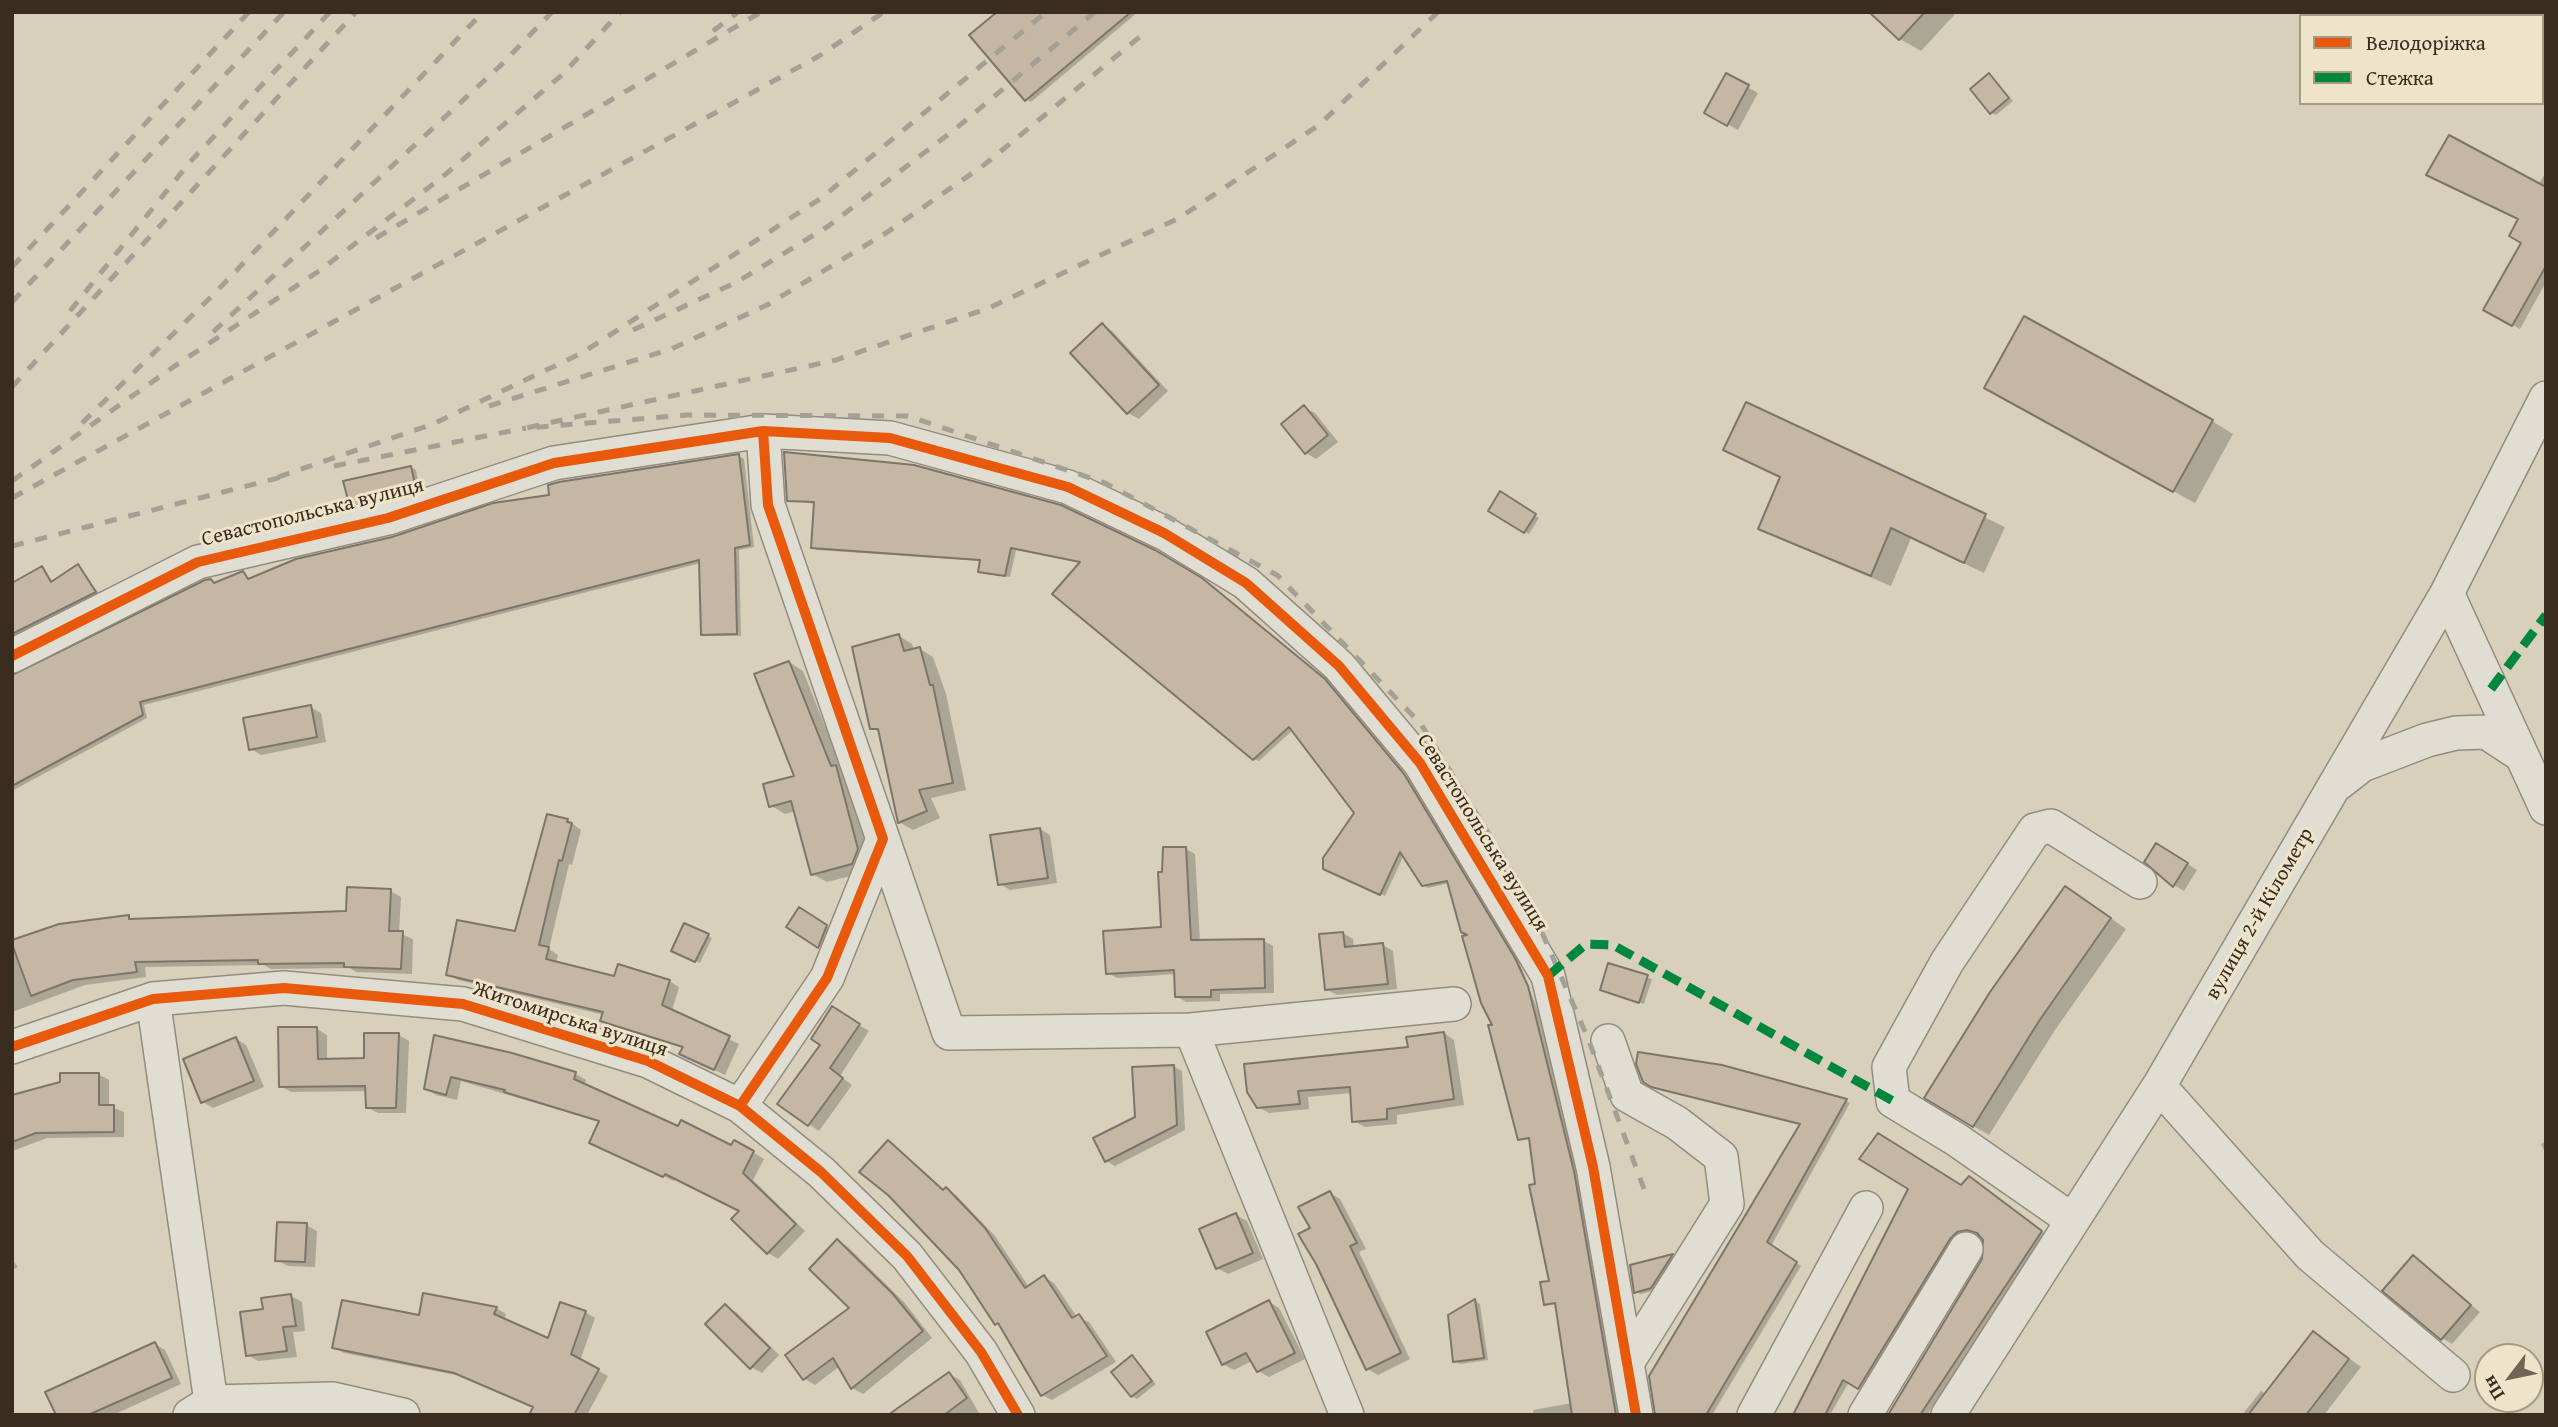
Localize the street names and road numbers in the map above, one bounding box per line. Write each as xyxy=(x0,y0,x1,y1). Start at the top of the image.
street label: Севастопольська вулиця xyxy=(199,473,427,553)
street label: Севастопольська вулиця xyxy=(1411,730,1553,936)
street label: вулиця 2-й Кілометр xyxy=(2201,824,2319,1004)
street label: Житомирська вулиця xyxy=(469,977,671,1063)

